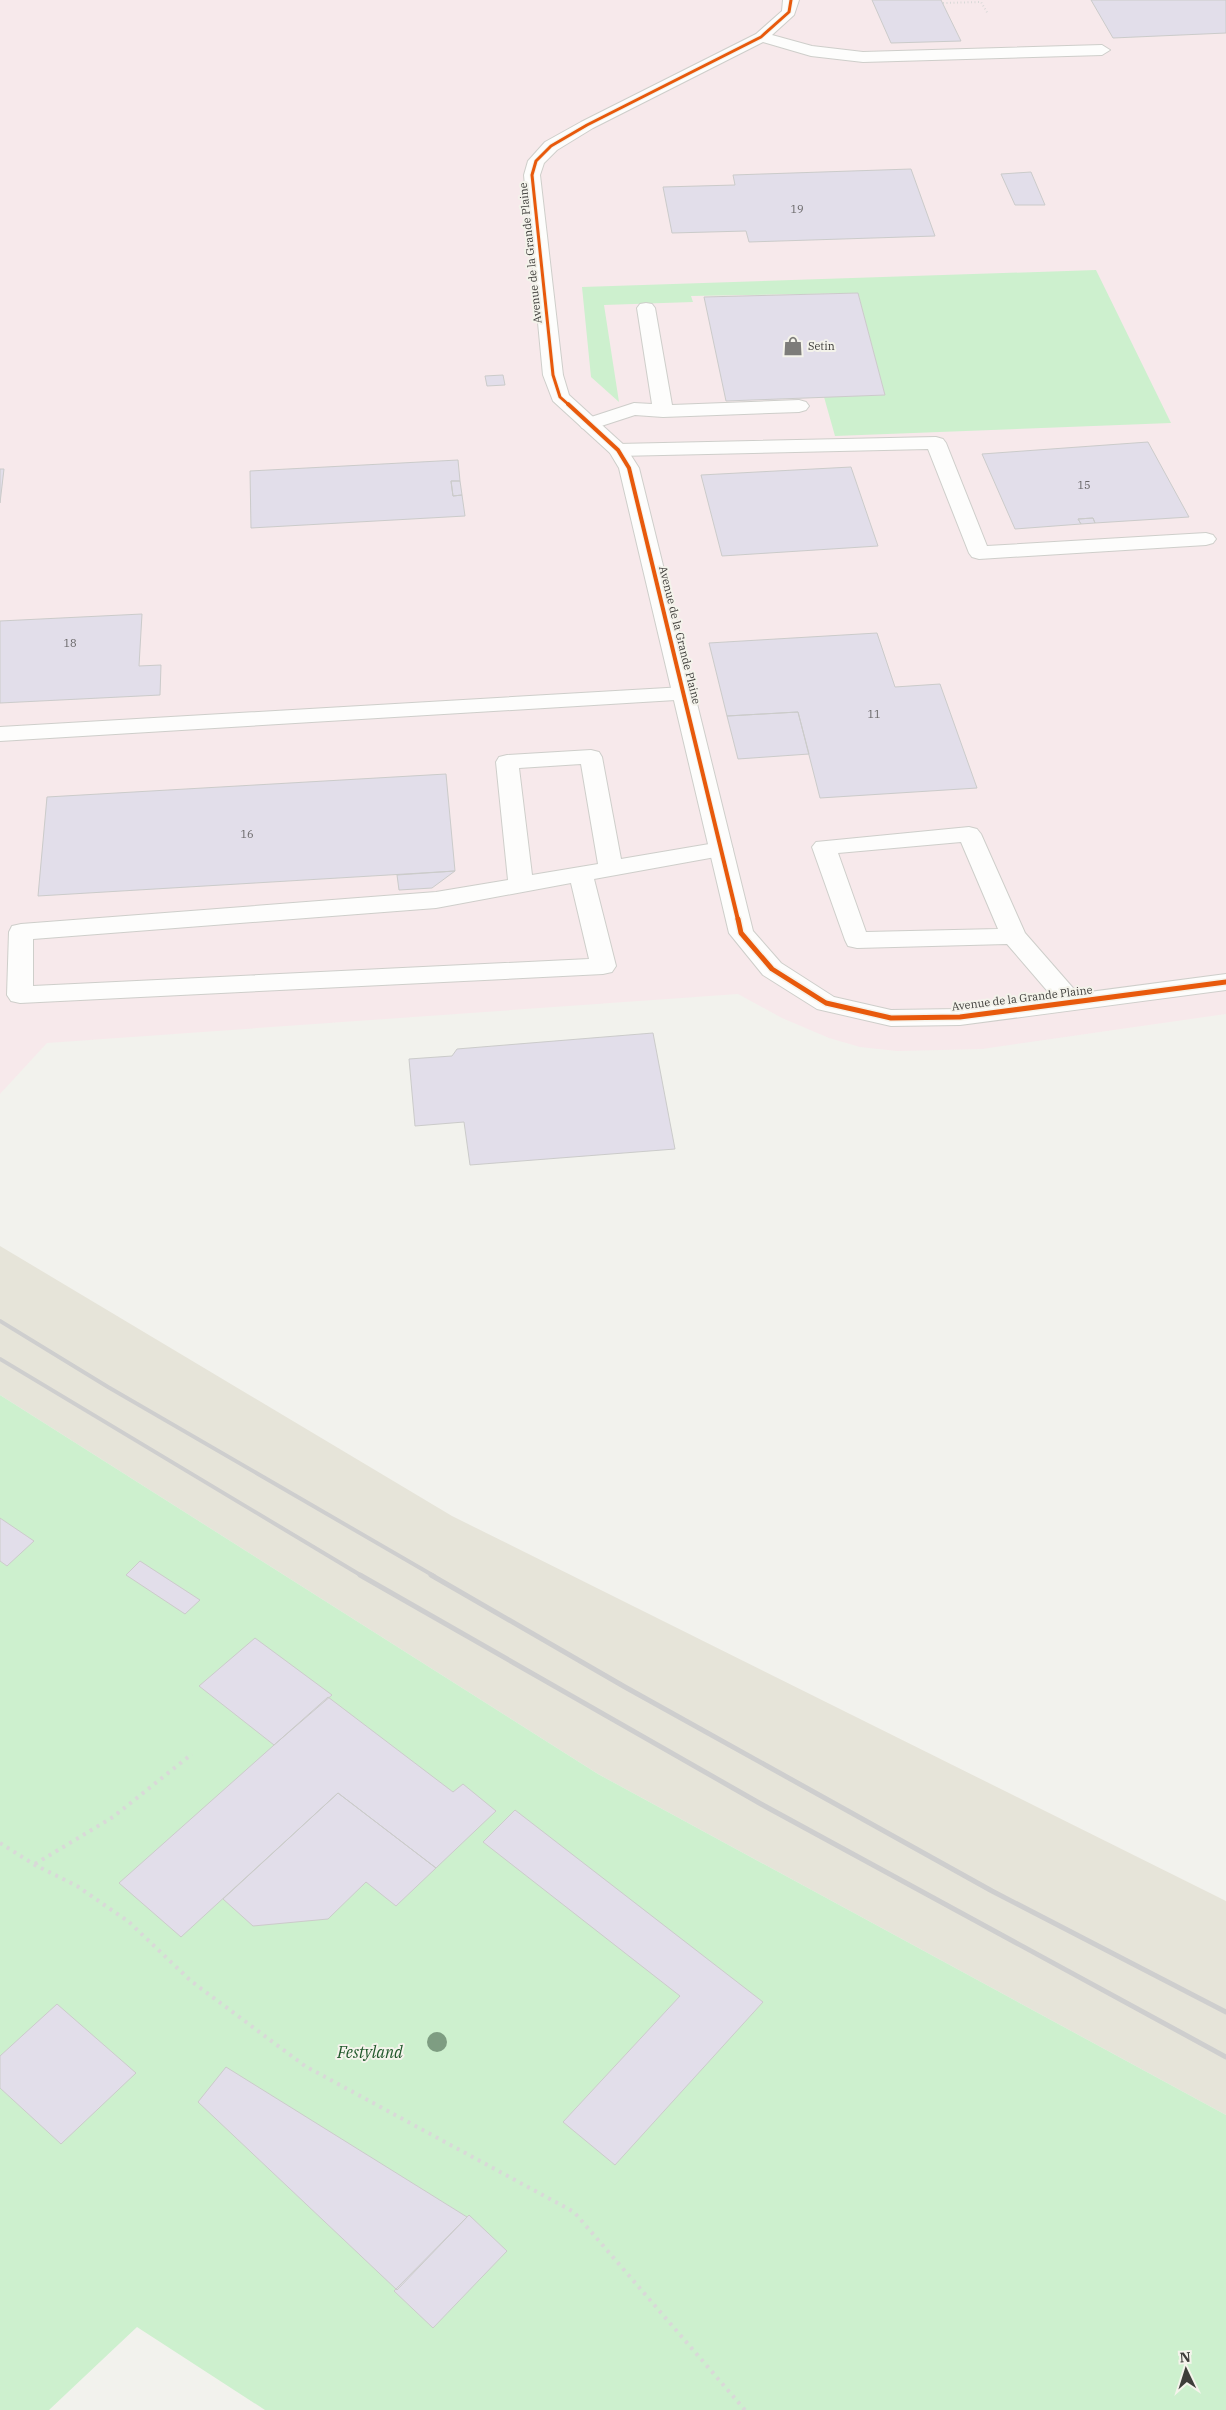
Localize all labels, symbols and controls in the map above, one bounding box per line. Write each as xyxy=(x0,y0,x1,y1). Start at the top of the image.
street label: Avenue de la Grande Plaine xyxy=(516,182,544,324)
house number: 19 xyxy=(790,202,804,216)
shop icon: Setin xyxy=(782,335,804,357)
place label: Setin xyxy=(808,339,835,353)
house number: 15 xyxy=(1077,478,1091,492)
street label: Avenue de la Grande Plaine xyxy=(656,565,704,706)
house number: 18 xyxy=(63,636,77,650)
house number: 11 xyxy=(867,707,881,721)
house number: 16 xyxy=(240,827,254,841)
street label: Avenue de la Grande Plaine xyxy=(951,982,1093,1014)
park label: Festyland xyxy=(336,2042,403,2062)
north arrow xyxy=(1161,2345,1211,2395)
text: N xyxy=(1179,2348,1191,2366)

